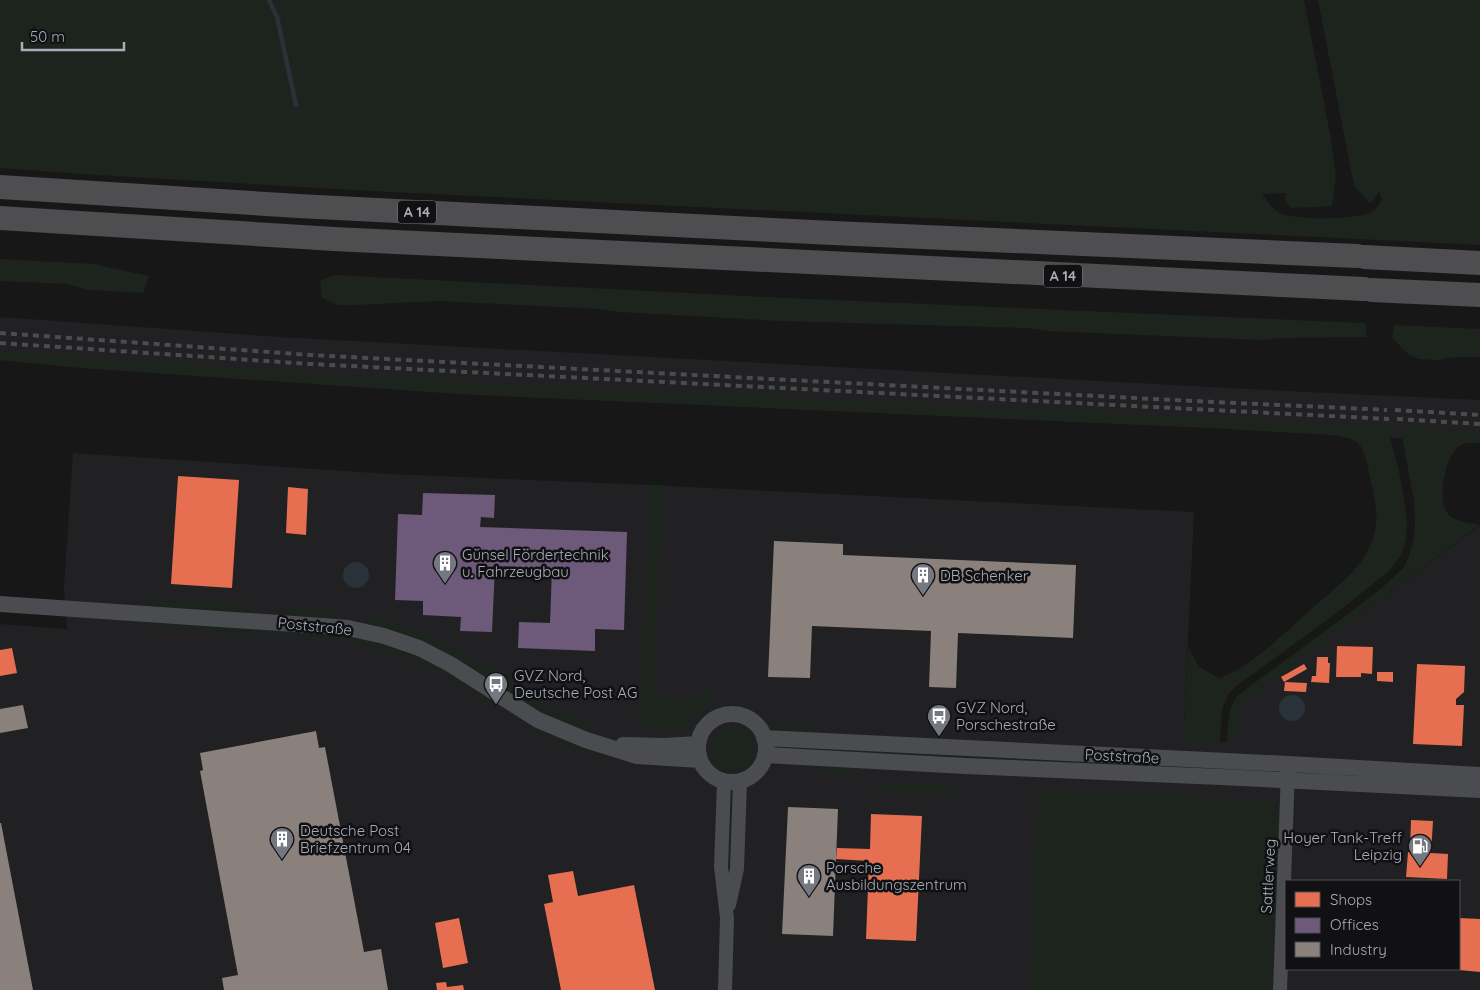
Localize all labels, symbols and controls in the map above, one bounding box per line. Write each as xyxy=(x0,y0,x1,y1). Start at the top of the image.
scale bar xyxy=(22,20,125,52)
text: 50 m xyxy=(30,27,65,46)
road number: A 14 xyxy=(398,200,436,223)
road number: A 14 xyxy=(1044,264,1082,288)
place label: Günsel Fördertechnik u. Fahrzeugbau xyxy=(462,545,609,581)
building icon: Günsel Fördertechnik u. Fahrzeugbau xyxy=(432,550,458,584)
building icon: DB Schenker xyxy=(910,562,936,596)
place label: DB Schenker xyxy=(940,566,1029,585)
street label: Poststraße xyxy=(277,613,353,639)
place label: GVZ Nord, Deutsche Post AG xyxy=(514,666,637,702)
bus stop icon: GVZ Nord, Deutsche Post AG xyxy=(483,671,509,705)
place label: GVZ Nord, Porschestraße xyxy=(956,698,1056,734)
bus stop icon: GVZ Nord, Porschestraße xyxy=(926,703,952,737)
street label: Poststraße xyxy=(1084,745,1160,767)
place label: Deutsche Post Briefzentrum 04 xyxy=(300,821,411,857)
building icon: Deutsche Post Briefzentrum 04 xyxy=(269,826,295,860)
place label: Hoyer Tank-Treff Leipzig xyxy=(1283,828,1402,864)
fuel station icon: Hoyer Tank-Treff Leipzig xyxy=(1407,833,1433,867)
street label: Sattlerweg xyxy=(1257,838,1279,914)
place label: Porsche Ausbildungszentrum xyxy=(826,858,967,894)
building icon: Porsche Ausbildungszentrum xyxy=(796,863,822,897)
legend xyxy=(1285,880,1460,970)
text: Shops xyxy=(1330,890,1372,909)
text: Offices xyxy=(1330,915,1379,934)
text: Industry xyxy=(1330,940,1387,959)

